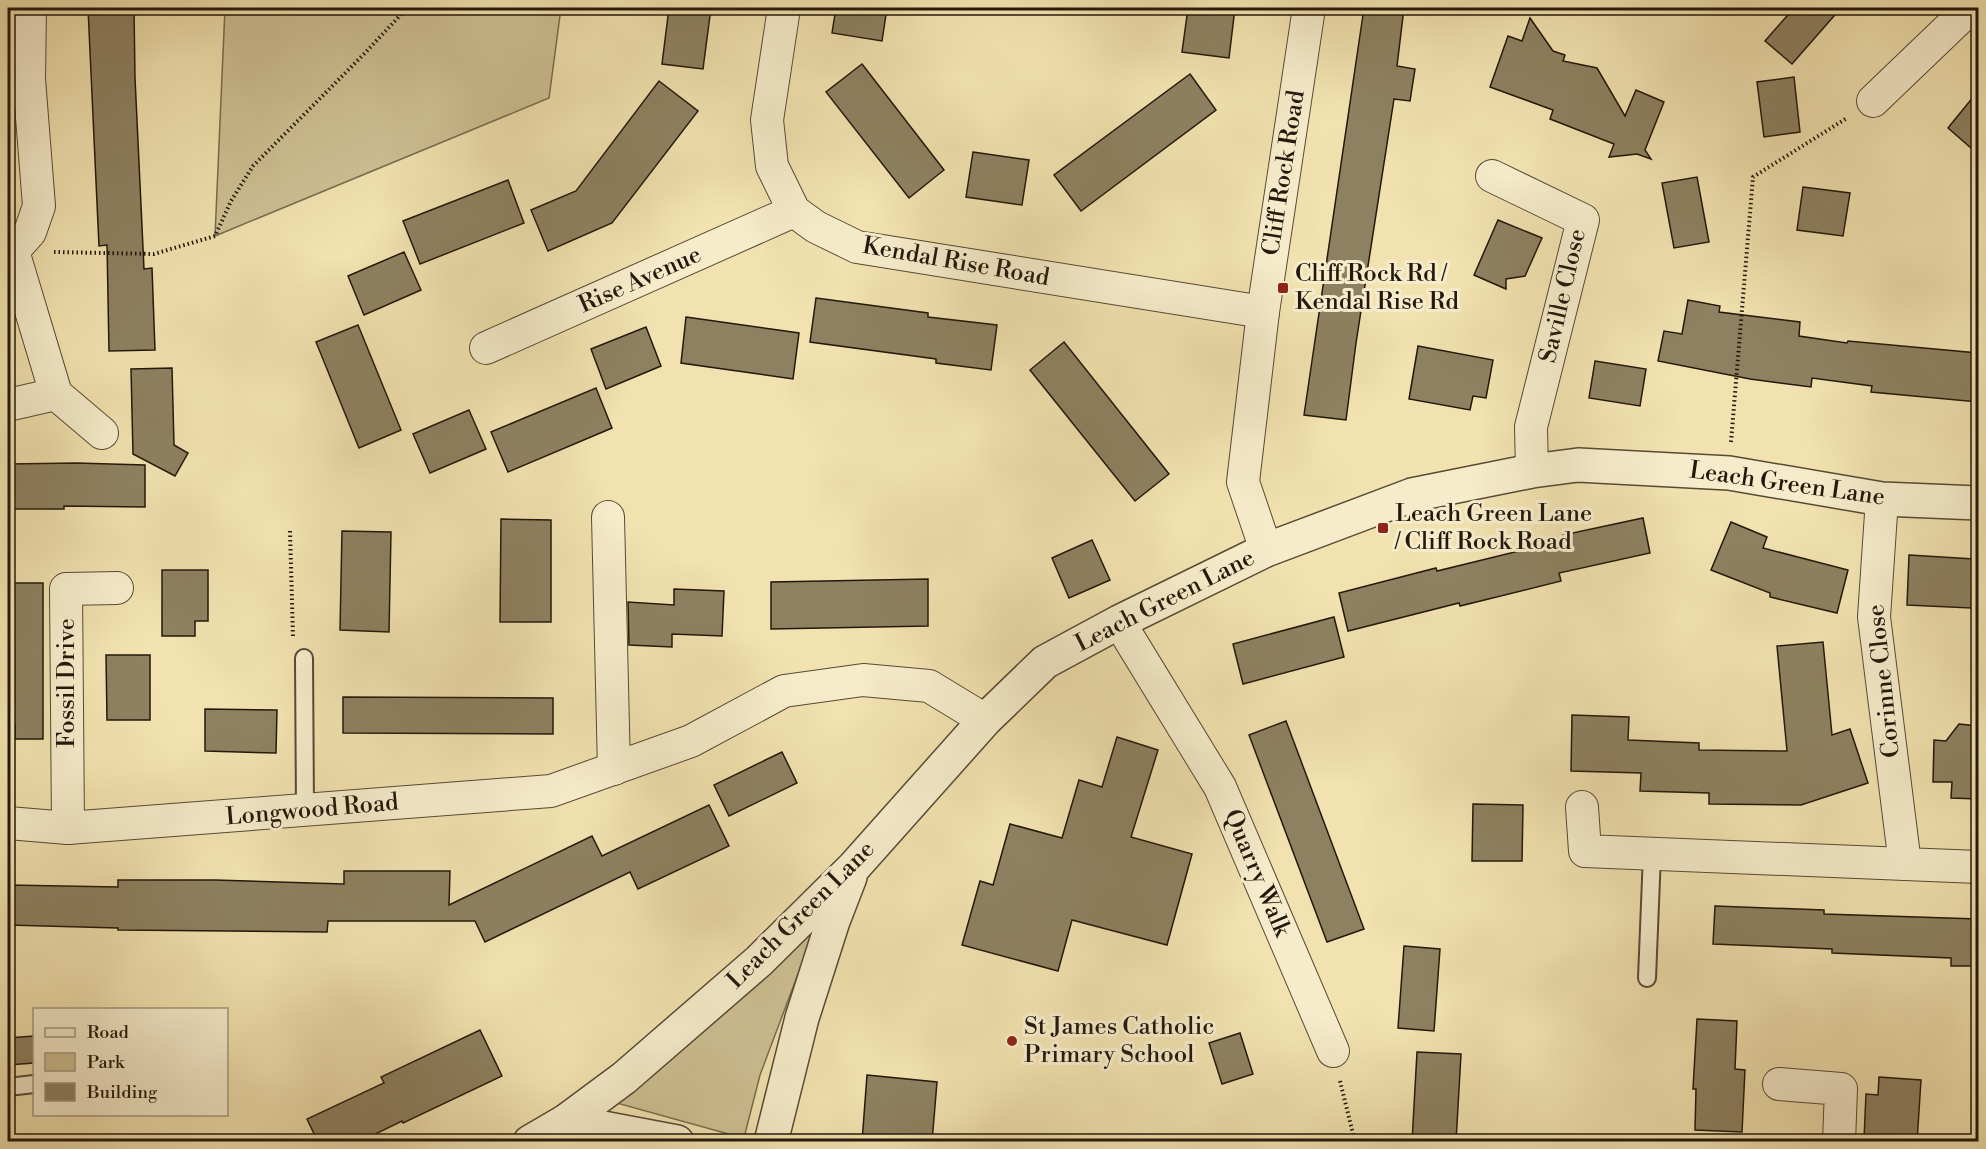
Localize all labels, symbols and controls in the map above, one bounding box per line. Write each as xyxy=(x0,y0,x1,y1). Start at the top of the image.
street label: Cliff Rock Road xyxy=(1256,88,1312,258)
street label: Saville Close xyxy=(1533,226,1593,366)
street label: Kendal Rise Road xyxy=(860,231,1052,293)
street label: Rise Avenue xyxy=(574,240,706,320)
place label: Cliff Rock Rd / Kendal Rise Rd xyxy=(1295,259,1459,317)
marker: Cliff Rock Rd / Kendal Rise Rd xyxy=(1276,281,1290,295)
street label: Leach Green Lane xyxy=(1687,455,1887,513)
place label: Leach Green Lane / Cliff Rock Road xyxy=(1394,499,1592,557)
marker: Leach Green Lane / Cliff Rock Road xyxy=(1376,521,1390,535)
street label: Leach Green Lane xyxy=(1070,543,1260,659)
street label: Corinne Close xyxy=(1861,603,1907,759)
street label: Fossil Drive xyxy=(52,618,82,748)
street label: Longwood Road xyxy=(224,787,400,833)
street label: Quarry Walk xyxy=(1217,805,1298,942)
street label: Leach Green Lane xyxy=(721,835,881,995)
legend xyxy=(33,1008,228,1116)
place label: St James Catholic Primary School xyxy=(1024,1012,1215,1070)
text: Road xyxy=(87,1021,130,1044)
marker: St James Catholic Primary School xyxy=(1005,1034,1019,1048)
text: Park xyxy=(87,1051,126,1074)
text: Building xyxy=(86,1081,158,1104)

